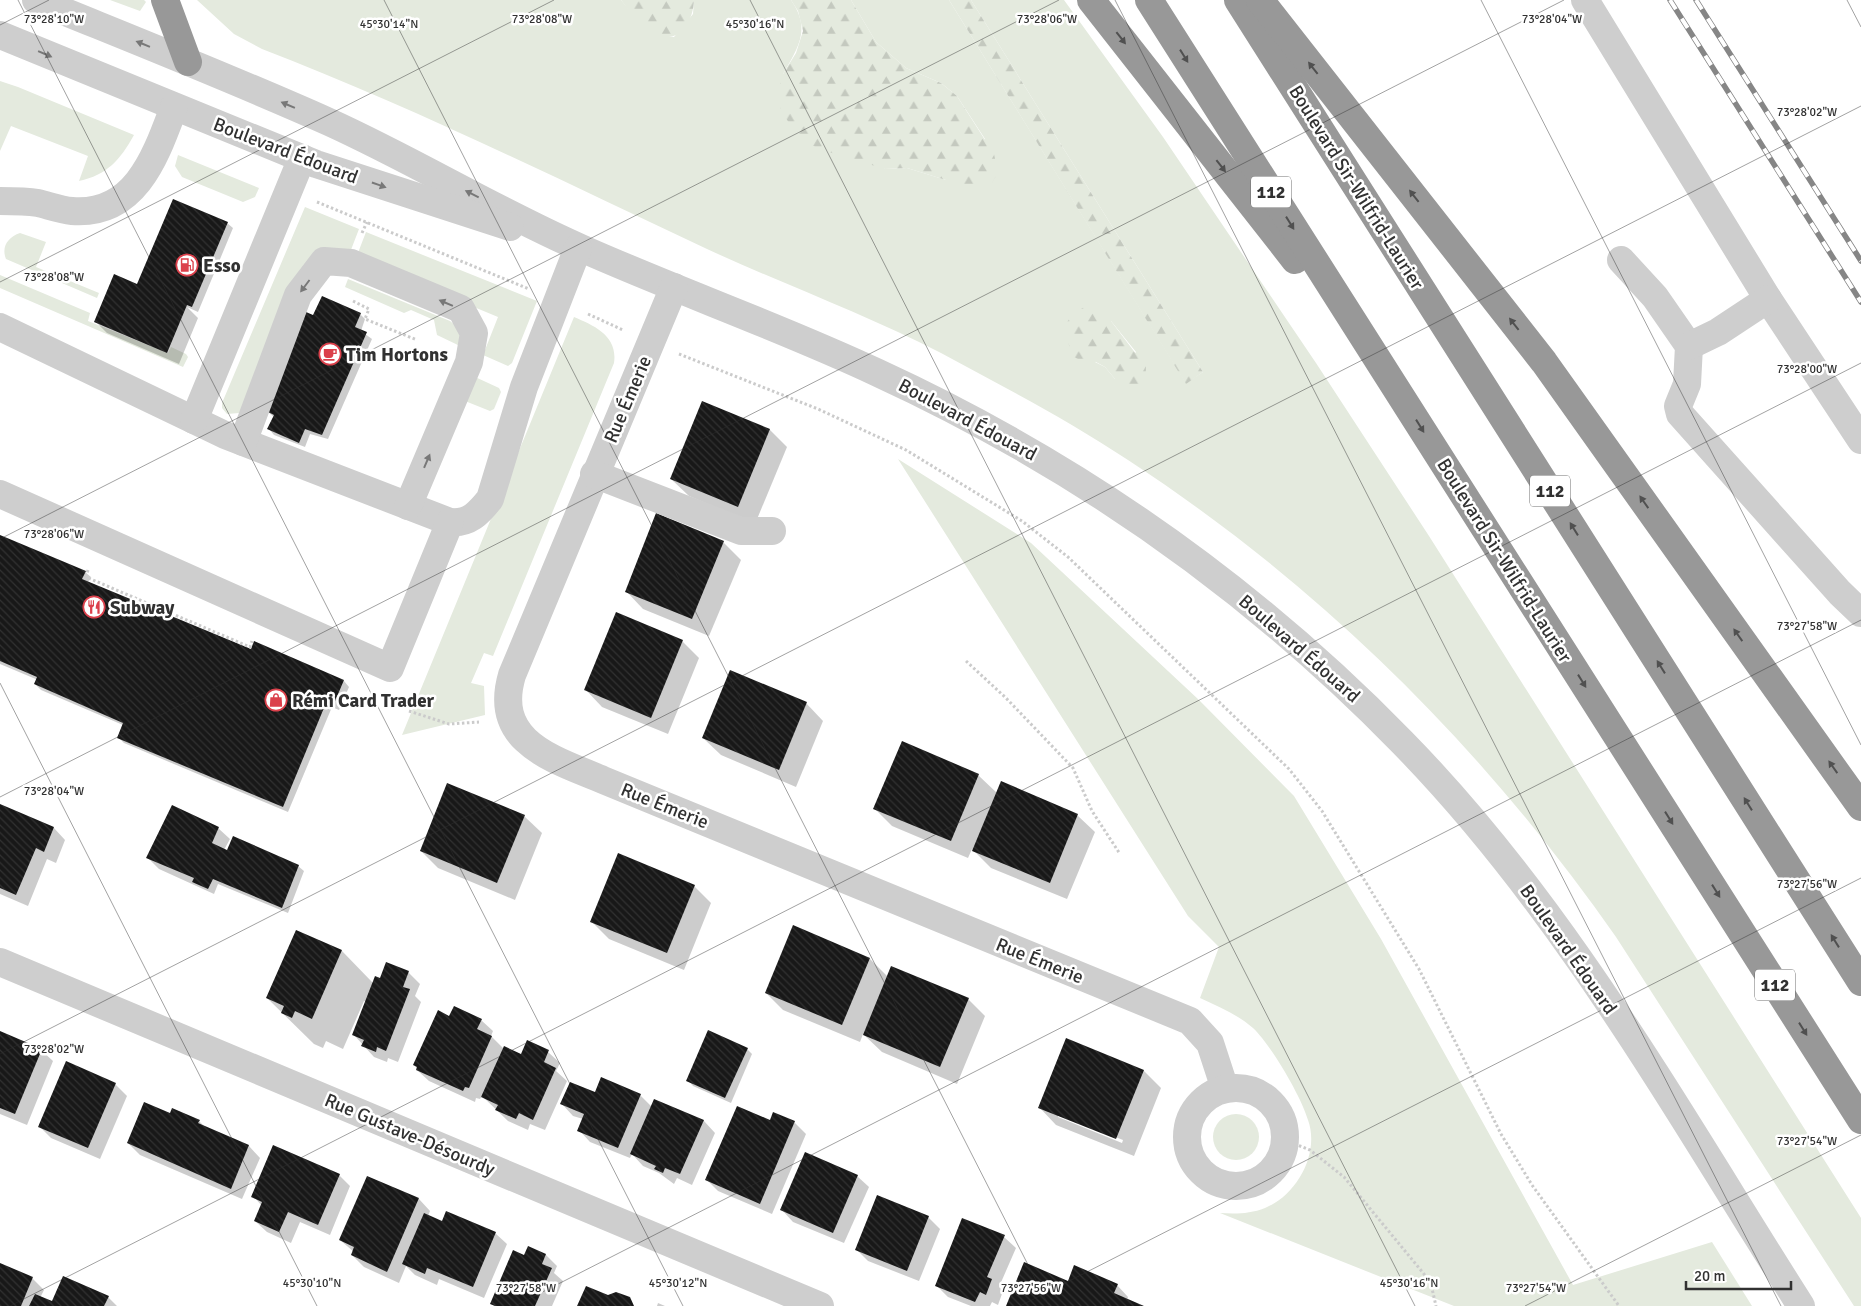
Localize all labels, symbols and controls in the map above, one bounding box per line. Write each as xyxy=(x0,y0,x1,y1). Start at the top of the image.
text: 73°28'10"W xyxy=(24,12,84,27)
text: 73°28'08"W xyxy=(512,12,572,27)
text: 73°28'06"W xyxy=(1017,12,1077,27)
text: 73°28'04"W xyxy=(1522,12,1582,27)
text: 45°30'14"N xyxy=(360,17,418,32)
text: 45°30'16"N xyxy=(726,17,784,32)
one-way arrow xyxy=(1115,31,1126,44)
one-way arrow xyxy=(135,40,150,48)
one-way arrow xyxy=(1180,49,1189,63)
one-way arrow xyxy=(38,50,52,58)
one-way arrow xyxy=(1308,62,1319,75)
street label: Boulevard Sir-Wilfrid-Laurier xyxy=(1283,81,1429,294)
one-way arrow xyxy=(281,100,295,108)
text: 73°28'02"W xyxy=(1777,105,1837,120)
street label: Boulevard Édouard xyxy=(210,112,361,190)
one-way arrow xyxy=(1216,159,1227,172)
road number: 112 xyxy=(1251,176,1291,208)
one-way arrow xyxy=(372,181,387,189)
one-way arrow xyxy=(465,190,480,198)
one-way arrow xyxy=(1408,190,1419,203)
one-way arrow xyxy=(1285,216,1295,229)
fuel station icon: Esso xyxy=(175,253,199,277)
place label: Esso xyxy=(203,254,241,278)
text: 73°28'08"W xyxy=(24,270,84,285)
one-way arrow xyxy=(299,279,310,292)
one-way arrow xyxy=(439,299,454,307)
one-way arrow xyxy=(1509,318,1520,331)
cafe icon: Tim Hortons xyxy=(318,342,342,366)
place label: Tim Hortons xyxy=(346,343,448,367)
street label: Rue Émerie xyxy=(599,352,657,447)
text: 73°28'00"W xyxy=(1777,362,1837,377)
street label: Boulevard Édouard xyxy=(894,373,1041,466)
one-way arrow xyxy=(1415,419,1425,432)
one-way arrow xyxy=(423,454,431,468)
street label: Boulevard Sir-Wilfrid-Laurier xyxy=(1431,454,1577,667)
road number: 112 xyxy=(1530,476,1570,506)
one-way arrow xyxy=(1639,496,1649,509)
one-way arrow xyxy=(1569,523,1579,536)
text: 73°28'06"W xyxy=(24,527,84,542)
street label: Boulevard Édouard xyxy=(1234,589,1365,708)
restaurant icon: Subway xyxy=(82,595,106,619)
place label: Subway xyxy=(110,596,175,620)
text: 73°27'58"W xyxy=(1777,619,1837,634)
one-way arrow xyxy=(1733,629,1744,642)
one-way arrow xyxy=(1656,660,1665,673)
one-way arrow xyxy=(1577,675,1587,688)
shop icon: Rémi Card Trader xyxy=(264,688,288,712)
place label: Rémi Card Trader xyxy=(292,689,435,713)
one-way arrow xyxy=(1828,760,1838,774)
street label: Rue Émerie xyxy=(617,777,712,834)
text: 73°28'04"W xyxy=(24,784,84,799)
one-way arrow xyxy=(1743,798,1752,811)
one-way arrow xyxy=(1665,812,1674,825)
text: 73°27'56"W xyxy=(1777,877,1837,892)
street label: Boulevard Édouard xyxy=(1514,880,1622,1019)
one-way arrow xyxy=(1711,885,1720,898)
street label: Rue Émerie xyxy=(992,932,1087,989)
one-way arrow xyxy=(1830,935,1840,948)
road number: 112 xyxy=(1755,970,1795,1000)
one-way arrow xyxy=(1798,1022,1808,1035)
text: 73°28'02"W xyxy=(24,1042,84,1057)
street label: Rue Gustave-Désourdy xyxy=(321,1088,498,1182)
text: 73°27'54"W xyxy=(1777,1134,1837,1149)
scale bar xyxy=(1686,1258,1791,1290)
text: 20 m xyxy=(1694,1267,1725,1285)
text: 45°30'10"N xyxy=(283,1276,341,1291)
text: 45°30'12"N xyxy=(649,1276,707,1291)
text: 45°30'16"N xyxy=(1380,1276,1438,1291)
text: 73°27'58"W xyxy=(496,1281,556,1296)
text: 73°27'56"W xyxy=(1001,1281,1061,1296)
text: 73°27'54"W xyxy=(1506,1281,1566,1296)

